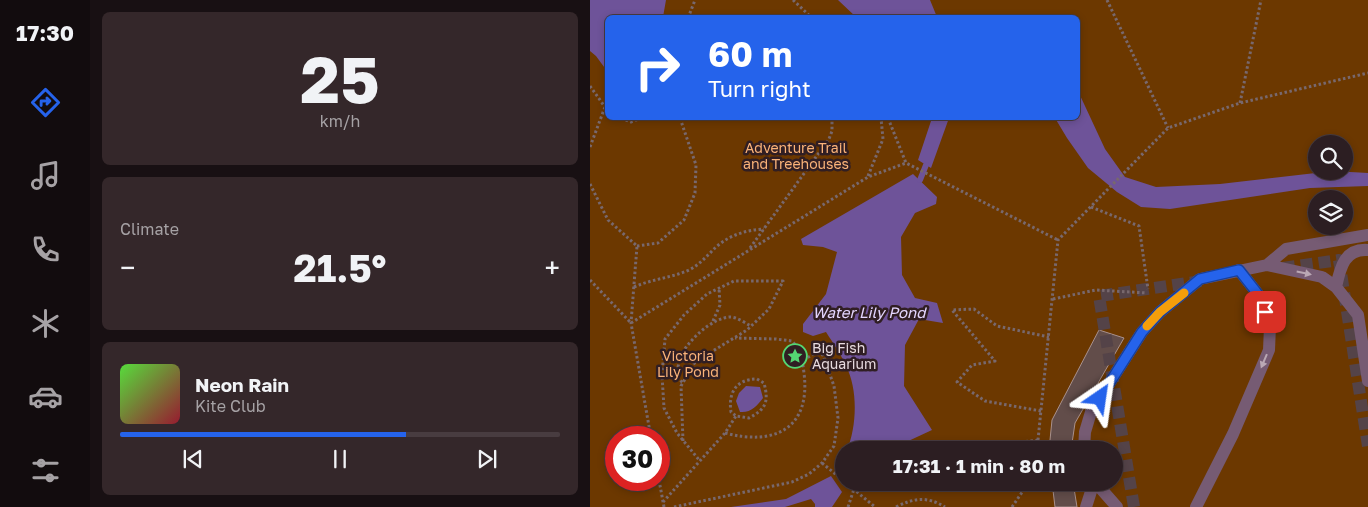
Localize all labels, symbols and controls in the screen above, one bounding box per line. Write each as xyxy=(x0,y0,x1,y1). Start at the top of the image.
text: 17:30 xyxy=(16,19,74,46)
text: 60 m xyxy=(708,33,792,75)
icon: right xyxy=(625,35,690,100)
text: 25 xyxy=(300,39,380,117)
text: Turn right xyxy=(708,75,811,102)
icon: directions xyxy=(28,85,63,120)
text: km/h xyxy=(320,111,360,131)
map controls xyxy=(1308,135,1353,235)
button: search xyxy=(1308,135,1353,180)
park label: Adventure Trail and Treehouses xyxy=(743,139,849,172)
icon: music xyxy=(28,158,63,193)
button: layers xyxy=(1308,190,1353,235)
text: Climate xyxy=(120,219,179,239)
icon: phone xyxy=(28,232,63,267)
text: 21.5° xyxy=(294,245,386,290)
text: − xyxy=(120,251,135,284)
text: + xyxy=(545,251,560,284)
one-way arrow xyxy=(1296,269,1311,277)
pin xyxy=(1244,291,1286,333)
icon: arrive xyxy=(1251,298,1279,326)
water label: Water Lily Pond xyxy=(813,303,927,322)
icon: climate xyxy=(28,306,63,341)
place label: Big Fish Aquarium xyxy=(812,339,876,372)
place icon: Big Fish Aquarium xyxy=(782,343,808,369)
park label: Victoria Lily Pond xyxy=(657,347,719,380)
one-way arrow xyxy=(1260,354,1268,368)
position arrow xyxy=(1073,371,1125,423)
text: Neon Rain xyxy=(195,373,289,396)
icon: car xyxy=(28,379,63,414)
text: Kite Club xyxy=(195,396,266,416)
speed limit sign: 30 xyxy=(605,426,670,491)
icon: previous xyxy=(179,445,207,473)
icon: pause xyxy=(326,445,354,473)
icon: next xyxy=(473,445,501,473)
icon: filters xyxy=(28,453,63,488)
text: 17:31 · 1 min · 80 m xyxy=(893,454,1065,477)

